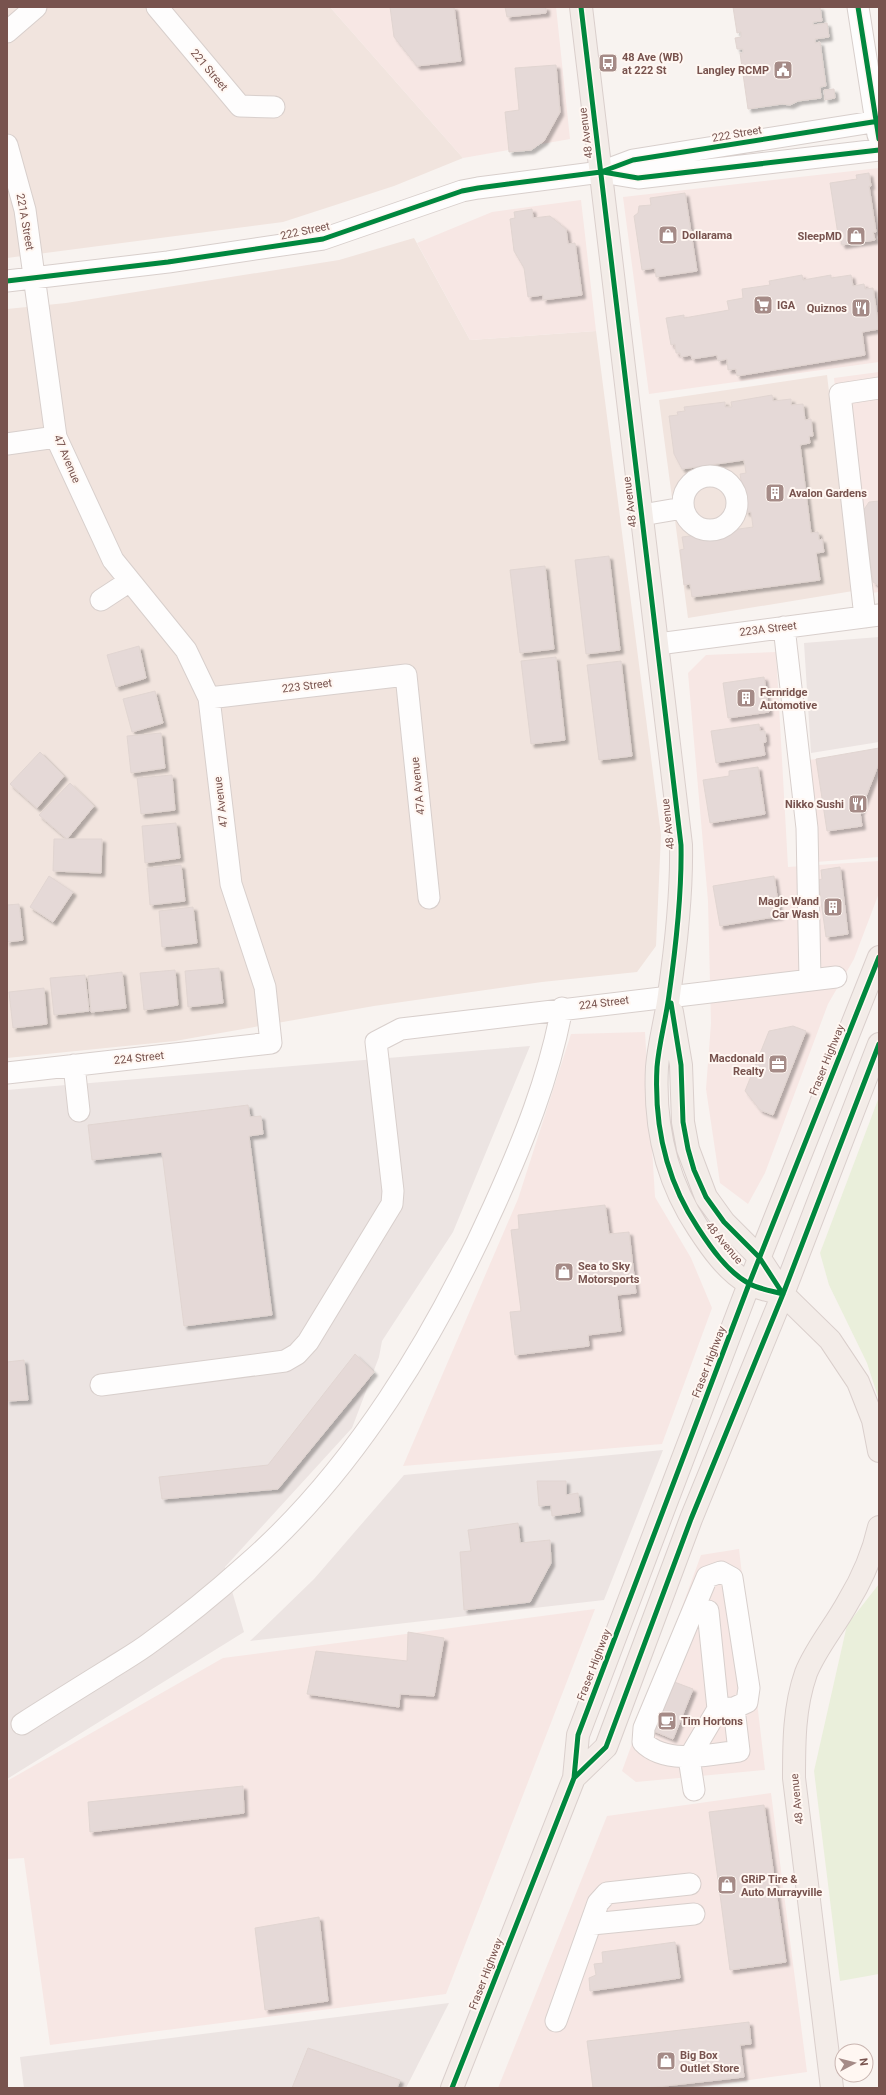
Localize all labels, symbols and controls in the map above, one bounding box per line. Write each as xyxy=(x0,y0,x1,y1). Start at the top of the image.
street label: 221 Street xyxy=(188,47,230,94)
place label: 48 Ave (WB) at 222 St xyxy=(622,51,683,77)
bus stop icon: 48 Ave (WB) at 222 St xyxy=(597,52,619,74)
public building icon: Langley RCMP xyxy=(772,59,794,81)
place label: Langley RCMP xyxy=(697,64,769,77)
street label: 48 Avenue xyxy=(576,107,596,159)
street label: 222 Street xyxy=(711,123,763,145)
street label: 221A Street xyxy=(14,193,36,252)
street label: 222 Street xyxy=(279,219,331,243)
shop icon: Dollarama xyxy=(657,224,679,246)
shop icon: SleepMD xyxy=(845,225,867,247)
place label: Dollarama xyxy=(682,229,732,242)
place label: SleepMD xyxy=(797,230,842,243)
supermarket icon: IGA xyxy=(752,294,774,316)
restaurant icon: Quiznos xyxy=(850,297,872,319)
place label: IGA xyxy=(777,299,796,312)
place label: Quiznos xyxy=(807,302,847,315)
street label: 47 Avenue xyxy=(51,433,83,485)
street label: 48 Avenue xyxy=(620,476,640,528)
building icon: Avalon Gardens xyxy=(764,482,786,504)
place label: Avalon Gardens xyxy=(789,487,867,500)
street label: 223A Street xyxy=(739,619,798,639)
street label: 223 Street xyxy=(281,676,333,696)
place label: Fernridge Automotive xyxy=(760,686,817,712)
building icon: Fernridge Automotive xyxy=(735,687,757,709)
street label: 47A Avenue xyxy=(408,756,428,816)
street label: 47 Avenue xyxy=(211,776,231,828)
restaurant icon: Nikko Sushi xyxy=(847,793,869,815)
street label: 48 Avenue xyxy=(659,798,677,850)
place label: Nikko Sushi xyxy=(785,798,844,811)
place label: Magic Wand Car Wash xyxy=(758,895,819,921)
building icon: Magic Wand Car Wash xyxy=(822,896,844,918)
street label: 224 Street xyxy=(578,993,630,1013)
street label: Fraser Highway xyxy=(807,1022,847,1097)
street label: 224 Street xyxy=(113,1049,165,1067)
place label: Macdonald Realty xyxy=(709,1052,764,1078)
office icon: Macdonald Realty xyxy=(767,1053,789,1075)
street label: 48 Avenue xyxy=(703,1219,745,1267)
place label: Sea to Sky Motorsports xyxy=(578,1260,640,1286)
shop icon: Sea to Sky Motorsports xyxy=(553,1261,575,1283)
street label: Fraser Highway xyxy=(689,1324,729,1400)
street label: Fraser Highway xyxy=(574,1627,614,1703)
cafe icon: Tim Hortons xyxy=(656,1710,678,1732)
place label: Tim Hortons xyxy=(681,1715,743,1728)
street label: 48 Avenue xyxy=(788,1773,806,1825)
place label: GRiP Tire & Auto Murrayville xyxy=(741,1873,822,1899)
shop icon: GRiP Tire & Auto Murrayville xyxy=(716,1874,738,1896)
street label: Fraser Highway xyxy=(466,1936,506,2012)
north arrow xyxy=(834,2043,874,2083)
place label: Big Box Outlet Store xyxy=(680,2049,739,2075)
shop icon: Big Box Outlet Store xyxy=(655,2050,677,2072)
text: N xyxy=(857,2057,870,2067)

